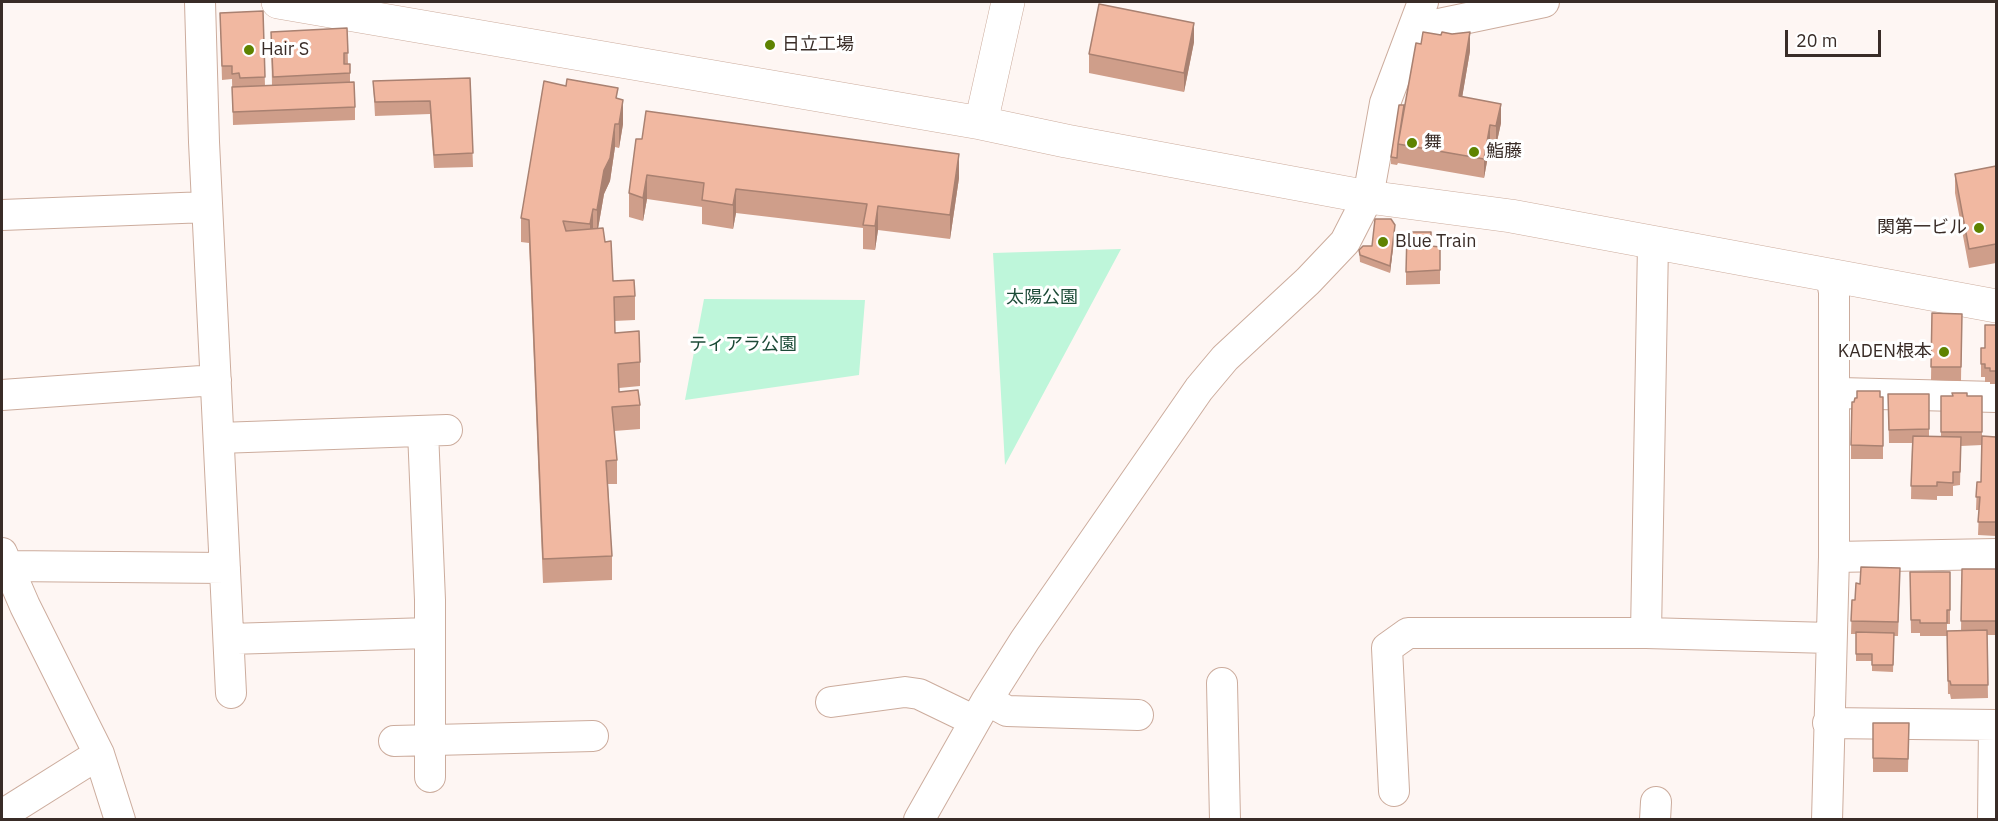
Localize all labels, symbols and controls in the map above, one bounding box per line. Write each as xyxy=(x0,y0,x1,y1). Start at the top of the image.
scale bar xyxy=(1788,18,1884,56)
text: 20 m xyxy=(1796,29,1838,52)
place label: 日立工場 xyxy=(782,34,854,56)
marker: 日立工場 xyxy=(763,38,777,52)
place label: Hair S xyxy=(261,39,309,61)
marker: Hair S xyxy=(242,43,256,57)
place label: 舞 xyxy=(1424,132,1442,154)
marker: 舞 xyxy=(1405,136,1419,150)
place label: 鮨藤 xyxy=(1486,141,1522,163)
marker: 鮨藤 xyxy=(1467,145,1481,159)
place label: 関第一ビル xyxy=(1877,217,1967,239)
marker: 関第一ビル xyxy=(1972,221,1986,235)
place label: Blue Train xyxy=(1395,231,1476,253)
marker: Blue Train xyxy=(1376,235,1390,249)
park label: 太陽公園 xyxy=(1006,287,1078,309)
park label: ティアラ公園 xyxy=(689,334,797,356)
place label: KADEN根本 xyxy=(1838,341,1932,363)
marker: KADEN根本 xyxy=(1937,345,1951,359)

